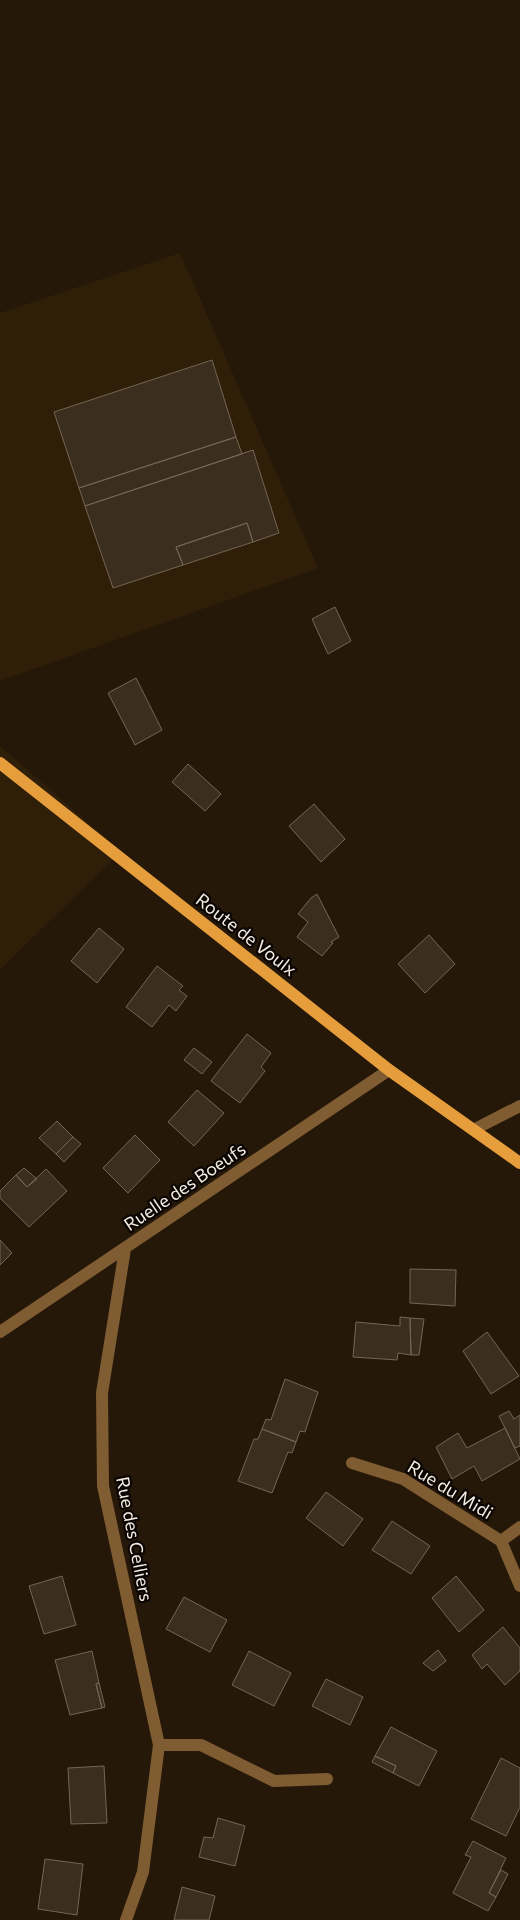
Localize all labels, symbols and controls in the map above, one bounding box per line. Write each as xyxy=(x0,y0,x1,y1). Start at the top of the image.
street label: Route de Voulx xyxy=(192,888,302,981)
street label: Ruelle des Boeufs xyxy=(119,1137,249,1235)
street label: Rue du Midi xyxy=(404,1455,497,1523)
street label: Rue des Celliers xyxy=(112,1475,158,1603)

